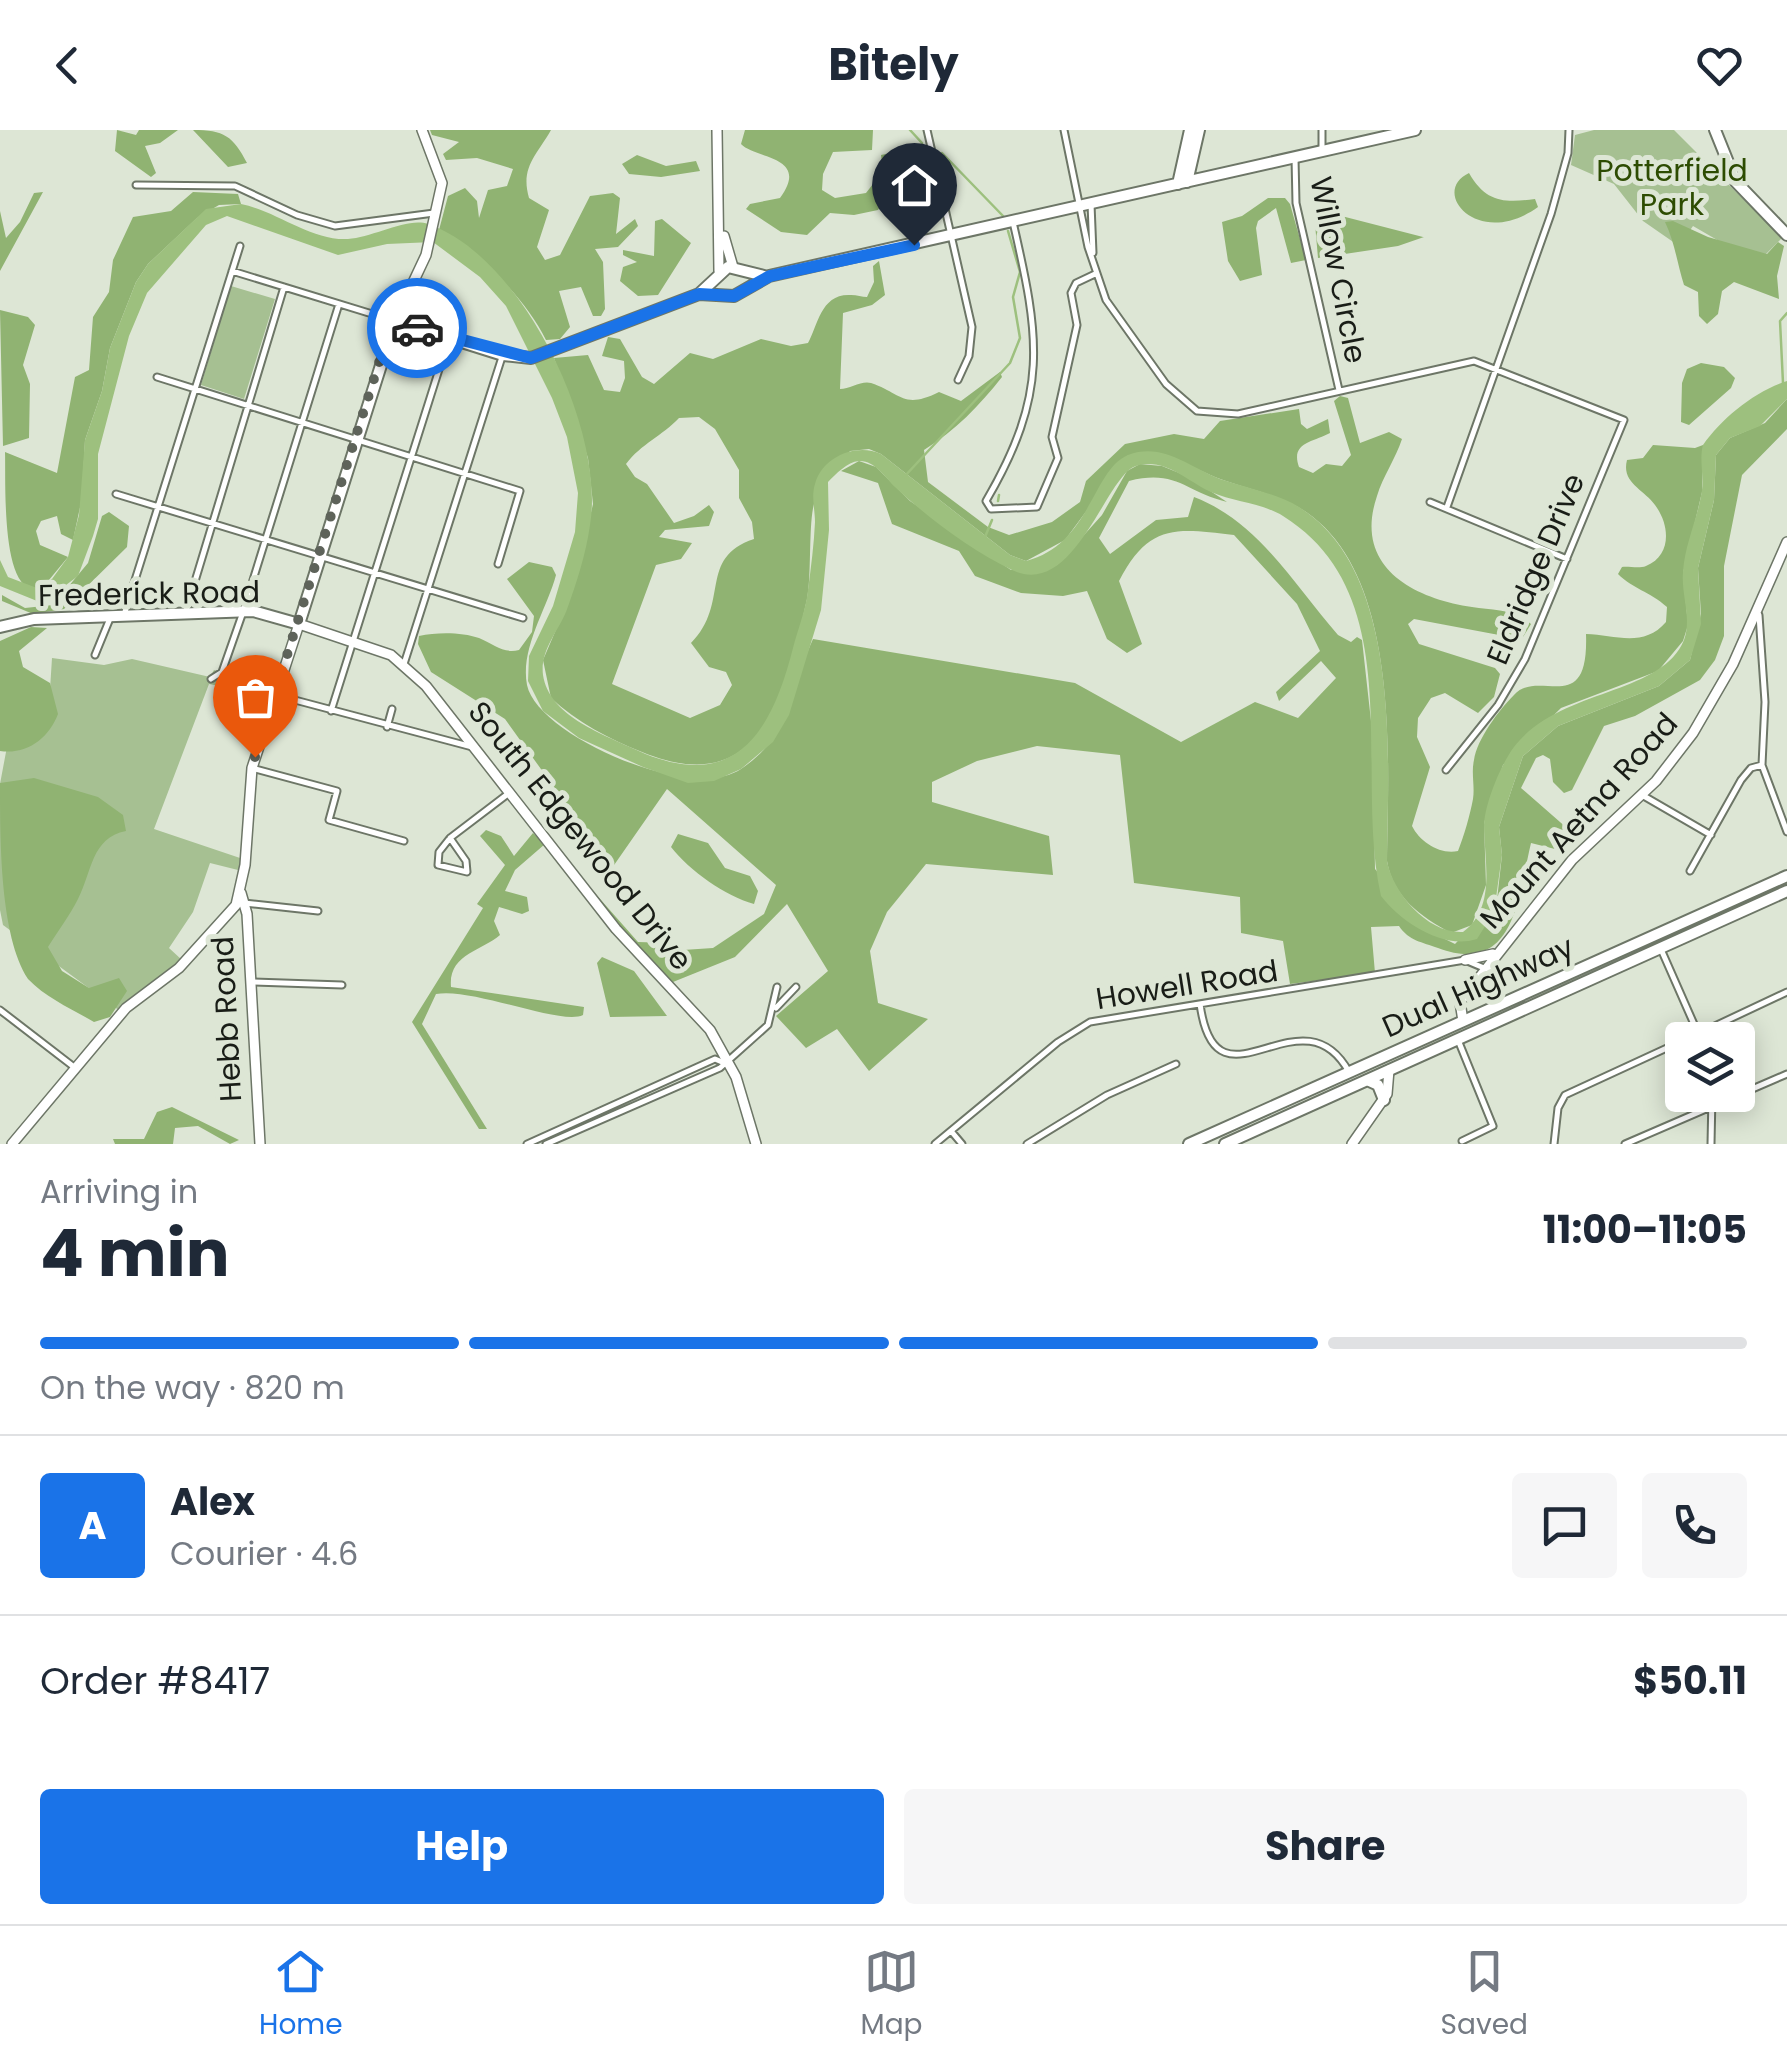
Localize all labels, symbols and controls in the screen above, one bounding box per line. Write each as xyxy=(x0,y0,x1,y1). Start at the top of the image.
text: Bitely xyxy=(828,33,959,96)
icon: back xyxy=(40,38,95,93)
icon: heart xyxy=(1692,38,1747,93)
pin xyxy=(872,143,957,246)
park label: Potterfield Park xyxy=(1596,149,1748,226)
icon: home xyxy=(887,158,942,213)
street label: Willow Circle xyxy=(1299,173,1378,367)
courier xyxy=(367,278,467,378)
icon: car xyxy=(390,301,445,356)
street label: Eldridge Drive xyxy=(1476,467,1595,671)
street label: Frederick Road xyxy=(38,570,260,617)
pin xyxy=(213,655,298,758)
icon: bag xyxy=(228,670,283,725)
street label: South Edgewood Drive xyxy=(458,692,703,979)
street label: Mount Aetna Road xyxy=(1470,703,1687,938)
street label: Dual Highway xyxy=(1375,925,1580,1048)
street label: Hebb Road xyxy=(201,935,252,1103)
street label: Howell Road xyxy=(1093,949,1281,1020)
map controls xyxy=(1665,1022,1755,1112)
button: layers xyxy=(1665,1022,1755,1112)
text: Arriving in xyxy=(40,1169,198,1214)
text: 11:00–11:05 xyxy=(1543,1203,1747,1256)
text: 4 min xyxy=(40,1208,230,1299)
text: On the way · 820 m xyxy=(40,1365,345,1410)
button: chat xyxy=(1512,1473,1617,1578)
button: phone xyxy=(1642,1473,1747,1578)
text: Alex xyxy=(170,1475,255,1528)
text: A xyxy=(78,1499,107,1552)
text: Courier · 4.6 xyxy=(170,1531,358,1576)
text: Order #8417 xyxy=(40,1654,270,1707)
text: $50.11 xyxy=(1633,1654,1747,1707)
button: Help xyxy=(40,1789,884,1904)
button: Share xyxy=(904,1789,1747,1904)
tab: Home xyxy=(259,1944,343,2046)
tab: Map xyxy=(861,1944,923,2046)
tab: Saved xyxy=(1441,1944,1528,2046)

